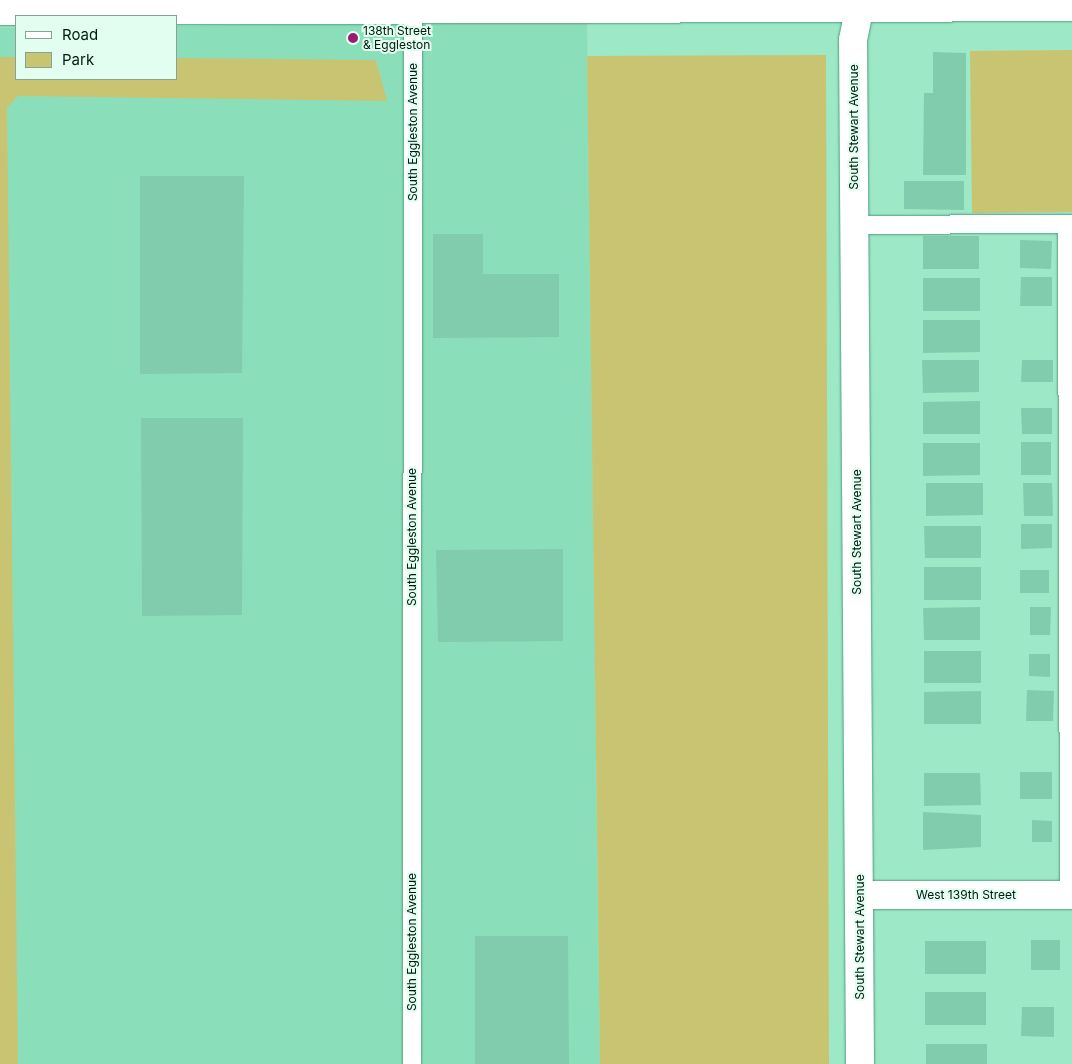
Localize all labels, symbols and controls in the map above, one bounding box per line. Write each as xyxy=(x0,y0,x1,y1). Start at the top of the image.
legend xyxy=(15,15,178,80)
place label: 138th Street & Eggleston xyxy=(363,24,431,52)
text: Road xyxy=(62,25,98,44)
marker: 138th Street & Eggleston xyxy=(347,32,359,44)
text: Park xyxy=(62,50,94,69)
street label: South Eggleston Avenue xyxy=(406,63,420,201)
street label: South Stewart Avenue xyxy=(847,64,861,190)
street label: South Eggleston Avenue xyxy=(405,468,419,606)
street label: South Stewart Avenue xyxy=(850,469,864,595)
street label: South Eggleston Avenue xyxy=(405,873,419,1011)
street label: South Stewart Avenue xyxy=(853,874,867,1000)
street label: West 139th Street xyxy=(916,888,1016,902)

